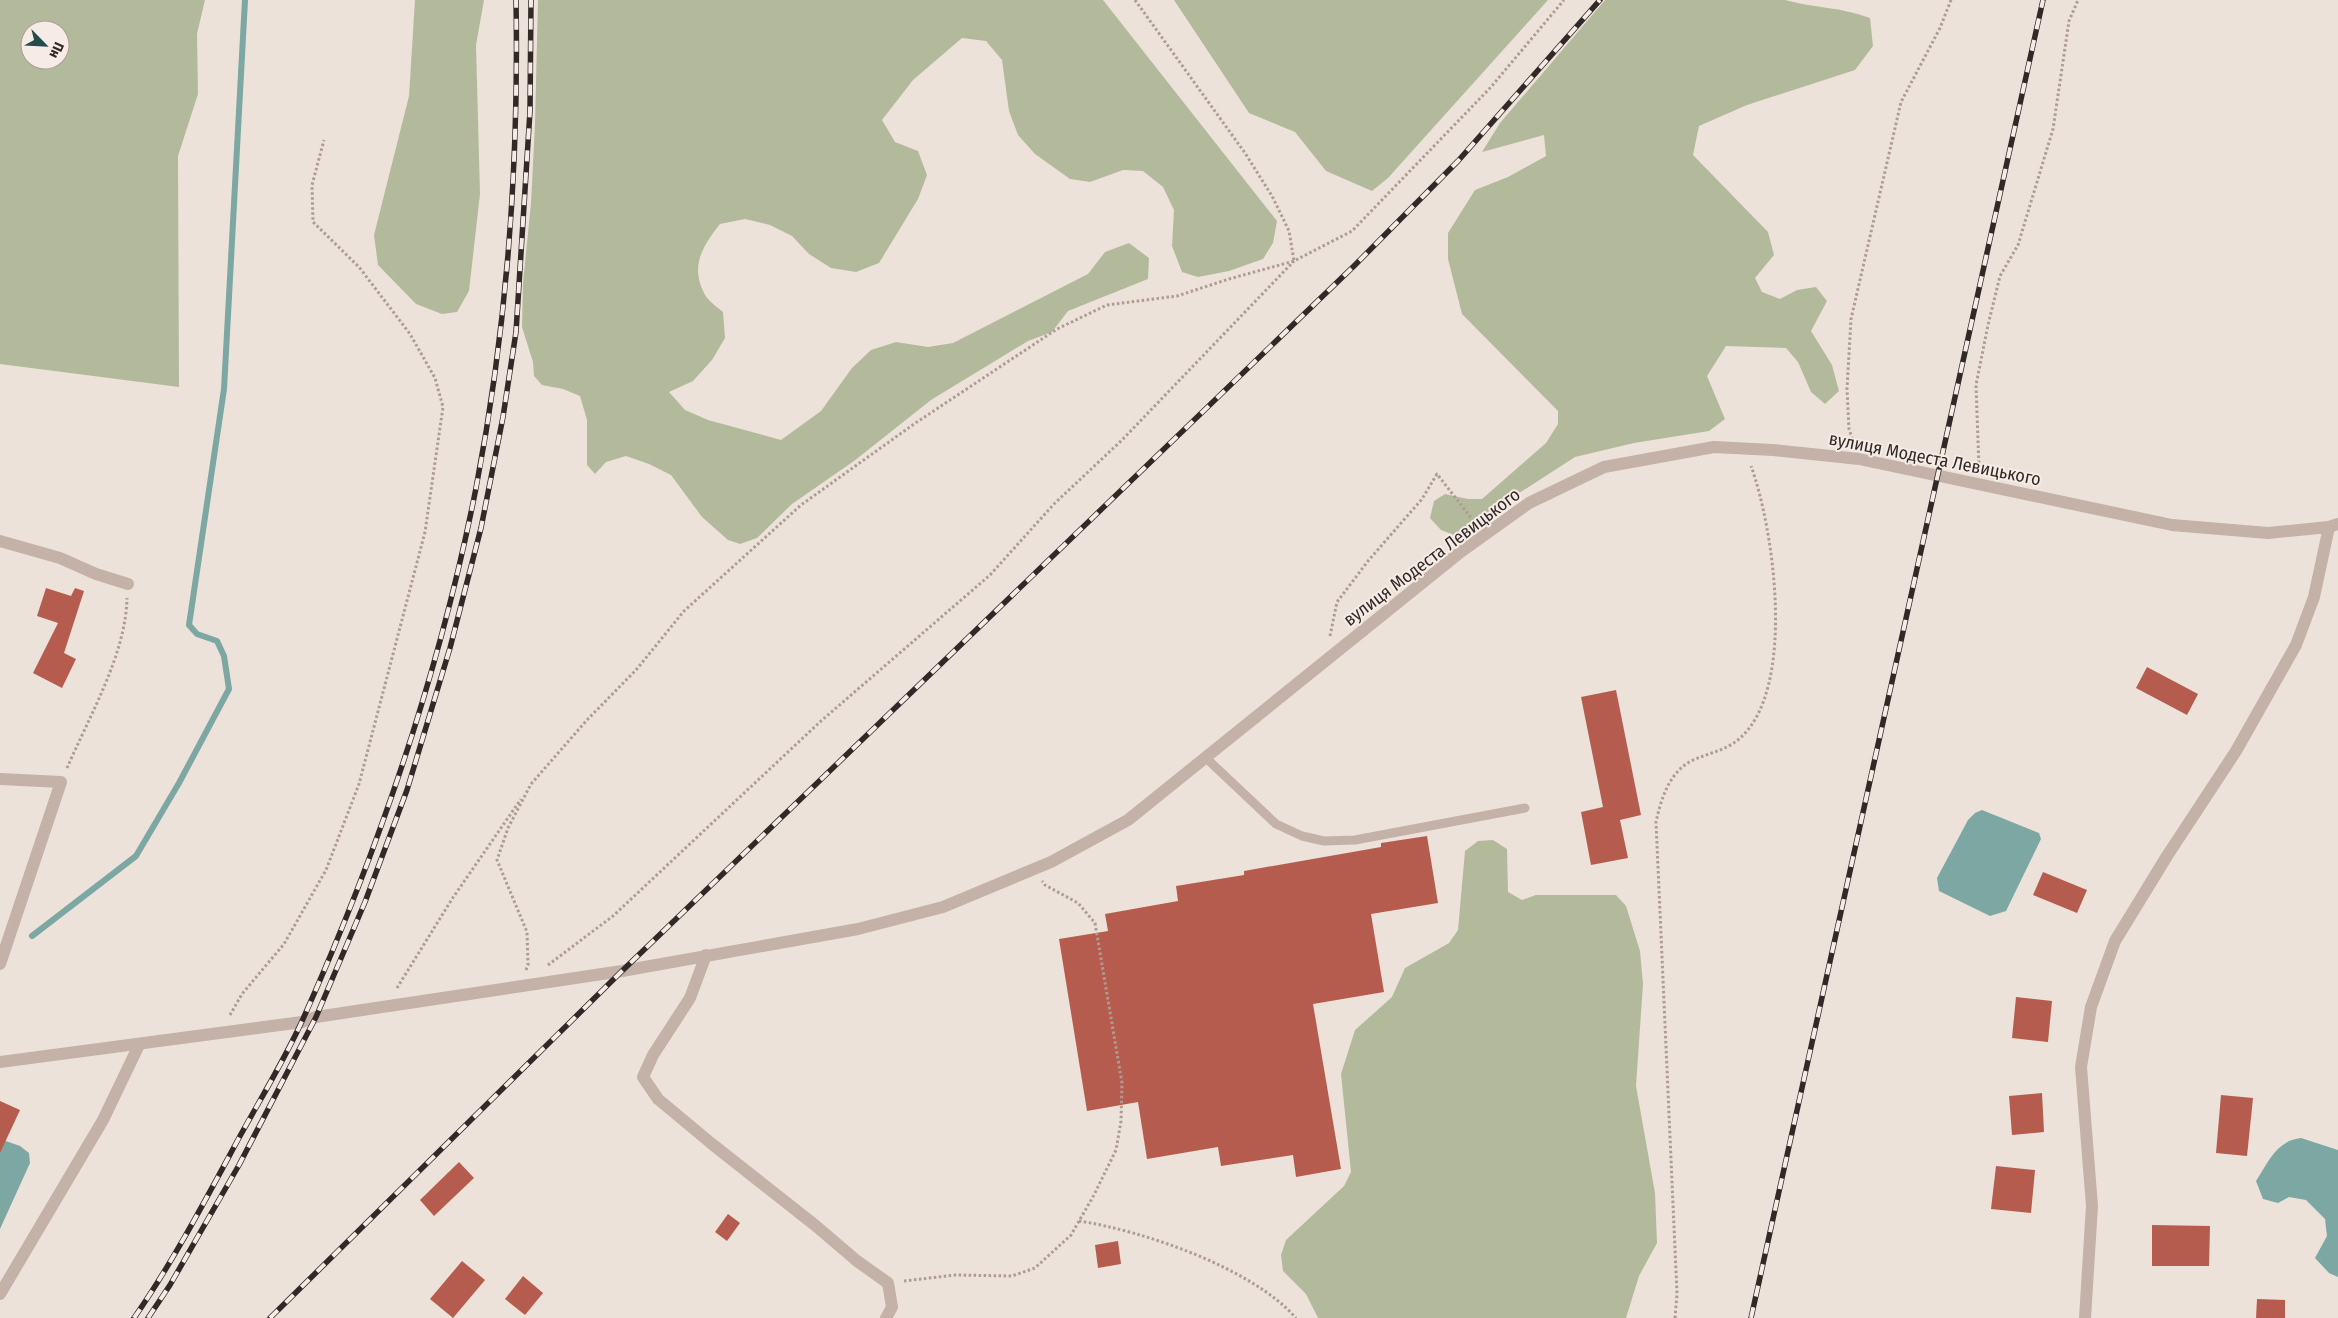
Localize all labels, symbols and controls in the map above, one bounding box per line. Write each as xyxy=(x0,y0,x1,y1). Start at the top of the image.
north arrow xyxy=(20,20,70,70)
text: Пн xyxy=(45,39,67,61)
street label: вулиця Модеста Левицького xyxy=(1827,428,2043,490)
street label: вулиця Модеста Левицького xyxy=(1339,483,1525,631)

